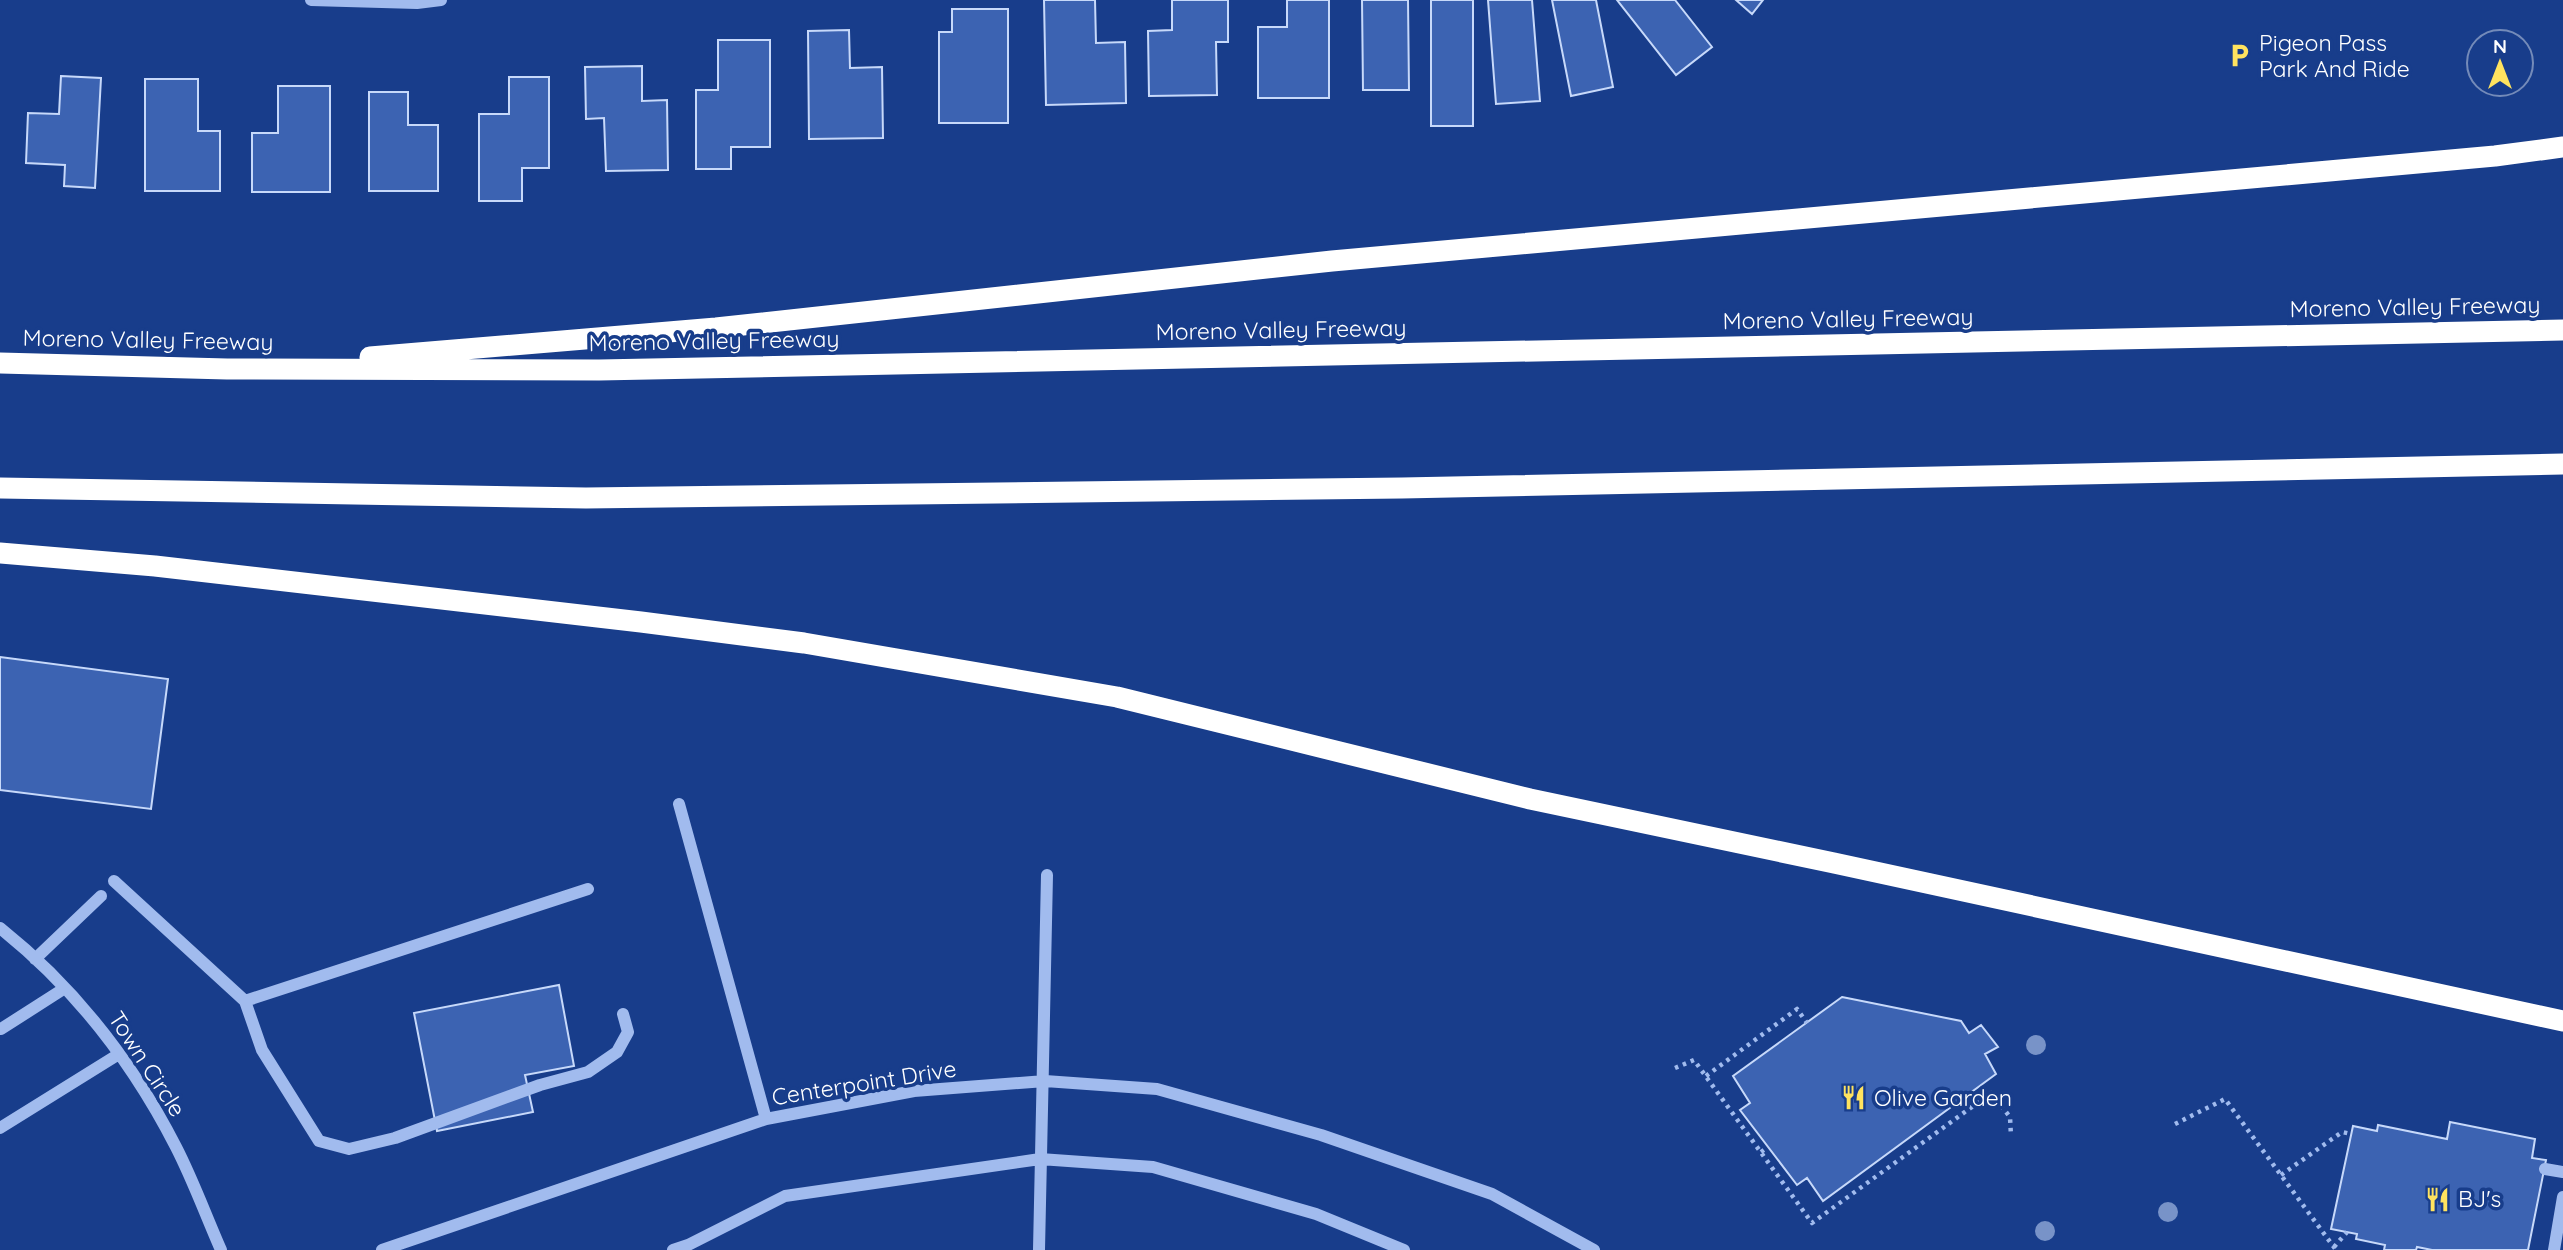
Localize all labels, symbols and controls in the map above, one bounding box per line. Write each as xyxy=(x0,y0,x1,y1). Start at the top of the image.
place label: Pigeon Pass Park And Ride xyxy=(2259,28,2410,83)
north arrow xyxy=(2465,28,2535,98)
text: N xyxy=(2493,34,2507,58)
parking icon: Pigeon Pass Park And Ride xyxy=(2225,42,2253,70)
street label: Moreno Valley Freeway xyxy=(2289,290,2541,323)
street label: Moreno Valley Freeway xyxy=(1722,302,1974,335)
street label: Moreno Valley Freeway xyxy=(1155,313,1407,346)
street label: Moreno Valley Freeway xyxy=(22,323,274,356)
street label: Moreno Valley Freeway xyxy=(588,324,840,357)
street label: Town Circle xyxy=(103,1005,192,1122)
street label: Centerpoint Drive xyxy=(770,1054,958,1111)
place label: Olive Garden xyxy=(1874,1083,2012,1112)
restaurant icon: Olive Garden xyxy=(1840,1084,1868,1112)
place label: BJ's xyxy=(2458,1184,2501,1213)
restaurant icon: BJ's xyxy=(2424,1185,2452,1213)

